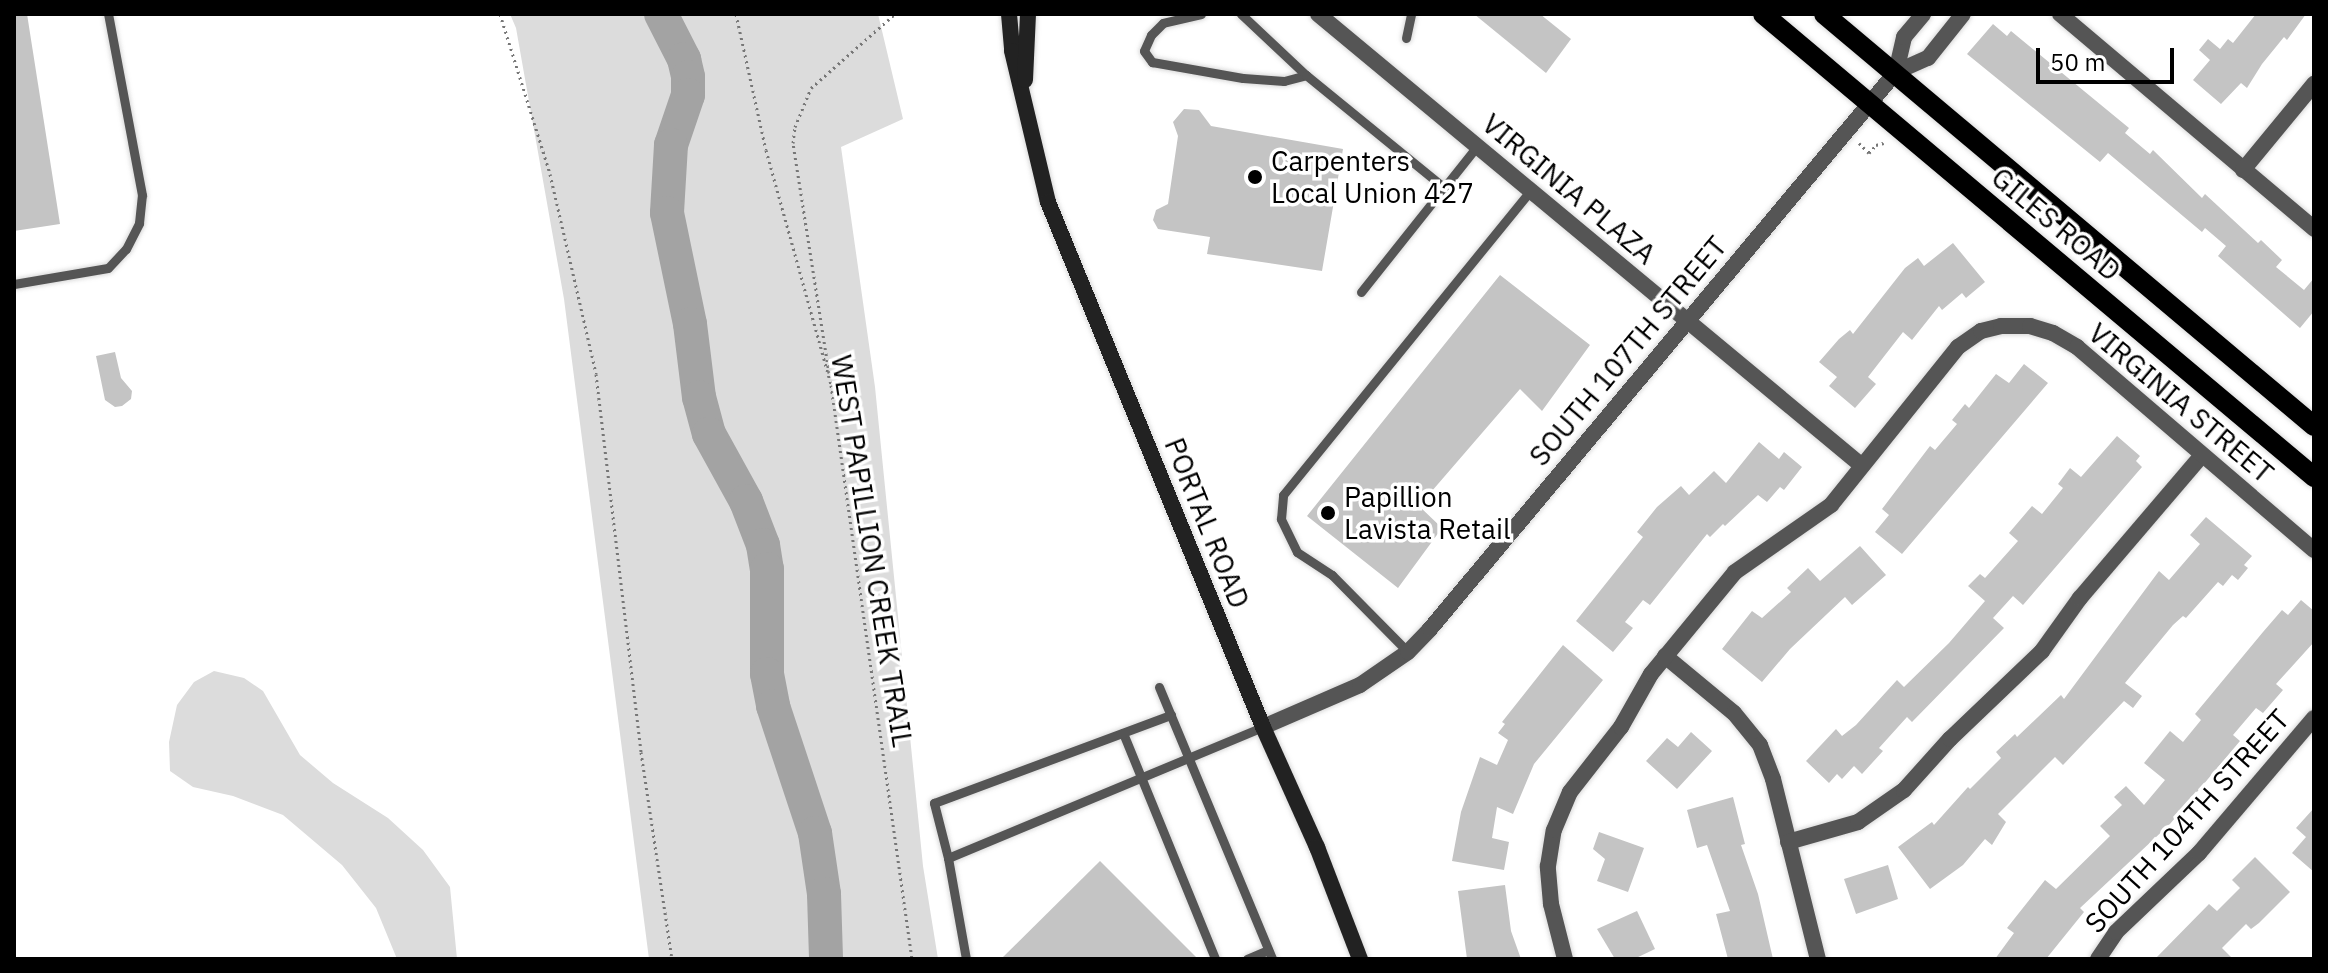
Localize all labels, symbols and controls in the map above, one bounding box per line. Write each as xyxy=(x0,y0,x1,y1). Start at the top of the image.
scale bar xyxy=(2040,32,2178,82)
text: 50 m xyxy=(2050,46,2105,78)
street label: VIRGINIA PLAZA xyxy=(1476,107,1662,271)
place label: Carpenters Local Union 427 xyxy=(1271,144,1474,210)
street label: GILES ROAD xyxy=(1985,160,2127,288)
marker: Carpenters Local Union 427 xyxy=(1246,168,1264,186)
street label: SOUTH 107TH STREET xyxy=(1522,230,1734,472)
street label: VIRGINIA STREET xyxy=(2082,316,2280,490)
street label: WEST PAPILLION CREEK TRAIL xyxy=(824,353,920,749)
street label: PORTAL ROAD xyxy=(1158,433,1256,613)
place label: Papillion Lavista Retail xyxy=(1344,480,1511,546)
marker: Papillion Lavista Retail xyxy=(1319,504,1337,522)
street label: SOUTH 104TH STREET xyxy=(2078,702,2296,940)

